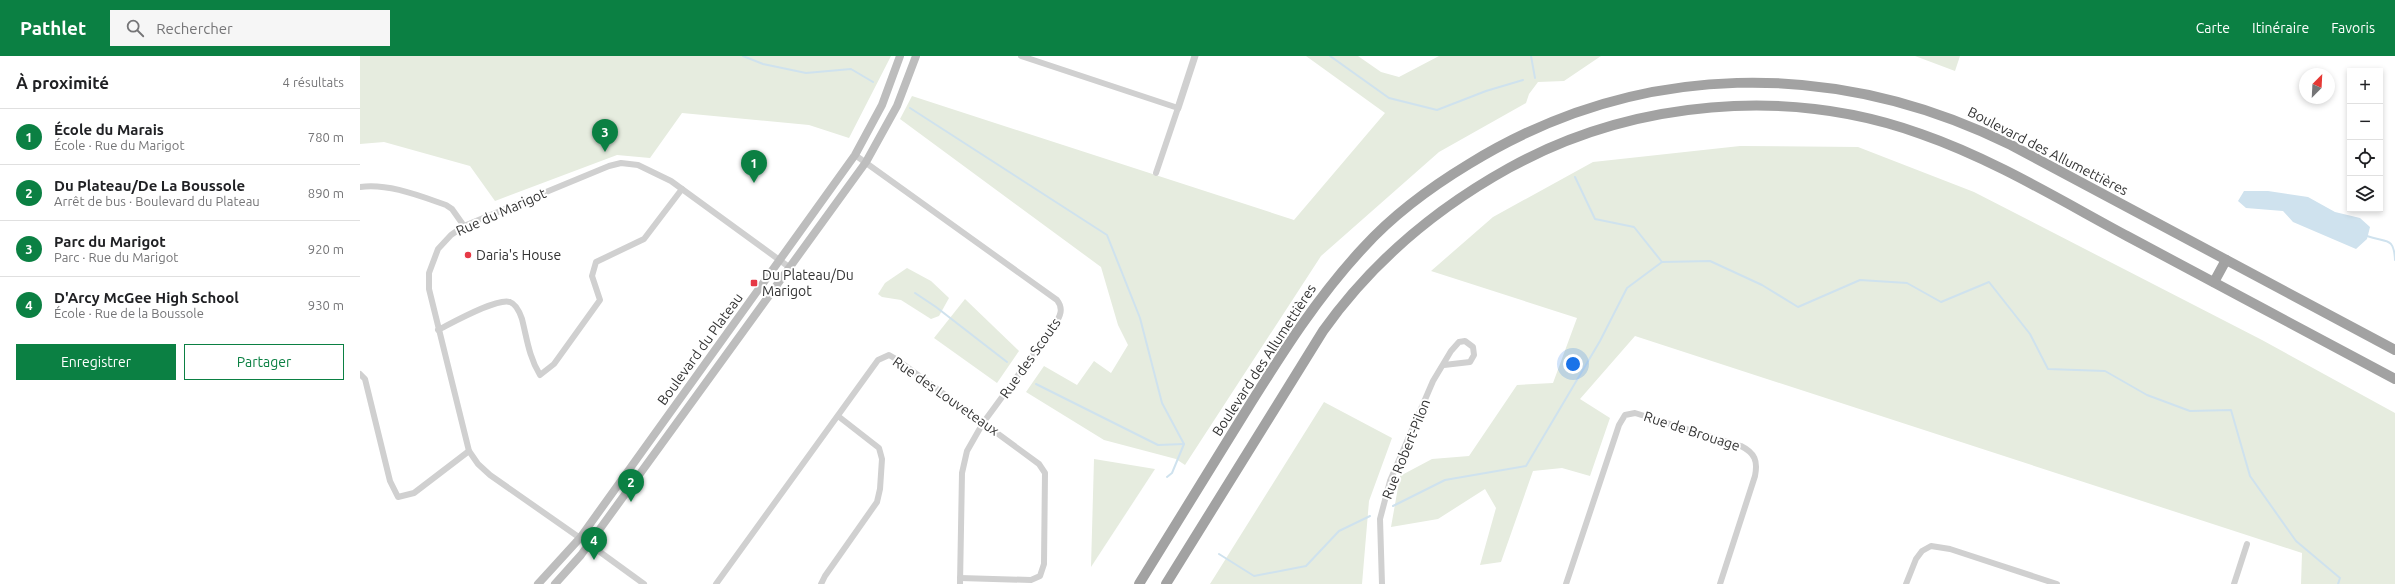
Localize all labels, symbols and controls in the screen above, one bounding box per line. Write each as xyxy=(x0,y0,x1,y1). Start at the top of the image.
search box xyxy=(110,10,390,46)
text: Pathlet xyxy=(20,17,86,39)
icon: search xyxy=(124,17,146,39)
text: Rechercher xyxy=(156,20,233,37)
text: Carte xyxy=(2196,20,2230,36)
text: Itinéraire xyxy=(2252,20,2309,36)
text: Favoris xyxy=(2331,20,2375,36)
north arrow xyxy=(2299,68,2335,104)
map controls xyxy=(2347,68,2383,212)
button: + xyxy=(2347,68,2383,104)
text: À proximité xyxy=(16,73,109,92)
text: 4 résultats xyxy=(283,75,344,89)
street label: Boulevard des Allumettières xyxy=(1965,104,2131,198)
button: − xyxy=(2347,104,2383,140)
pin: 3 xyxy=(592,119,618,152)
text: École du Marais xyxy=(54,121,164,138)
text: 1 xyxy=(25,130,33,144)
text: 780 m xyxy=(308,130,344,144)
text: École · Rue du Marigot xyxy=(54,138,185,152)
button: locate xyxy=(2347,140,2383,176)
pin: 1 xyxy=(741,150,767,183)
button: layers xyxy=(2347,176,2383,212)
text: Du Plateau/De La Boussole xyxy=(54,177,245,194)
street label: Rue du Marigot xyxy=(454,185,549,239)
text: 2 xyxy=(25,186,33,200)
text: 890 m xyxy=(308,186,344,200)
text: Arrêt de bus · Boulevard du Plateau xyxy=(54,194,260,208)
text: Parc du Marigot xyxy=(54,233,166,250)
text: 3 xyxy=(25,242,33,256)
text: 920 m xyxy=(308,242,344,256)
place label: Daria's House xyxy=(476,247,561,263)
text: Parc · Rue du Marigot xyxy=(54,250,178,264)
marker: Daria's House xyxy=(463,250,473,260)
place label: Du Plateau/Du Marigot xyxy=(762,267,854,299)
marker: Du Plateau/Du Marigot xyxy=(749,278,759,288)
street label: Boulevard des Allumettières xyxy=(1209,281,1319,439)
text: D'Arcy McGee High School xyxy=(54,289,239,306)
street label: Boulevard du Plateau xyxy=(654,290,746,408)
text: 4 xyxy=(25,298,33,312)
text: 930 m xyxy=(308,298,344,312)
text: École · Rue de la Boussole xyxy=(54,306,204,320)
street label: Rue des Scouts xyxy=(996,315,1064,401)
button: Enregistrer xyxy=(16,344,176,380)
button: Partager xyxy=(184,344,344,380)
street label: Rue des Louveteaux xyxy=(890,353,1002,439)
your location xyxy=(1563,354,1583,374)
street label: Rue Robert-Pilon xyxy=(1379,397,1433,501)
street label: Rue de Brouage xyxy=(1642,408,1742,454)
pin: 2 xyxy=(618,469,644,502)
pin: 4 xyxy=(581,527,607,560)

